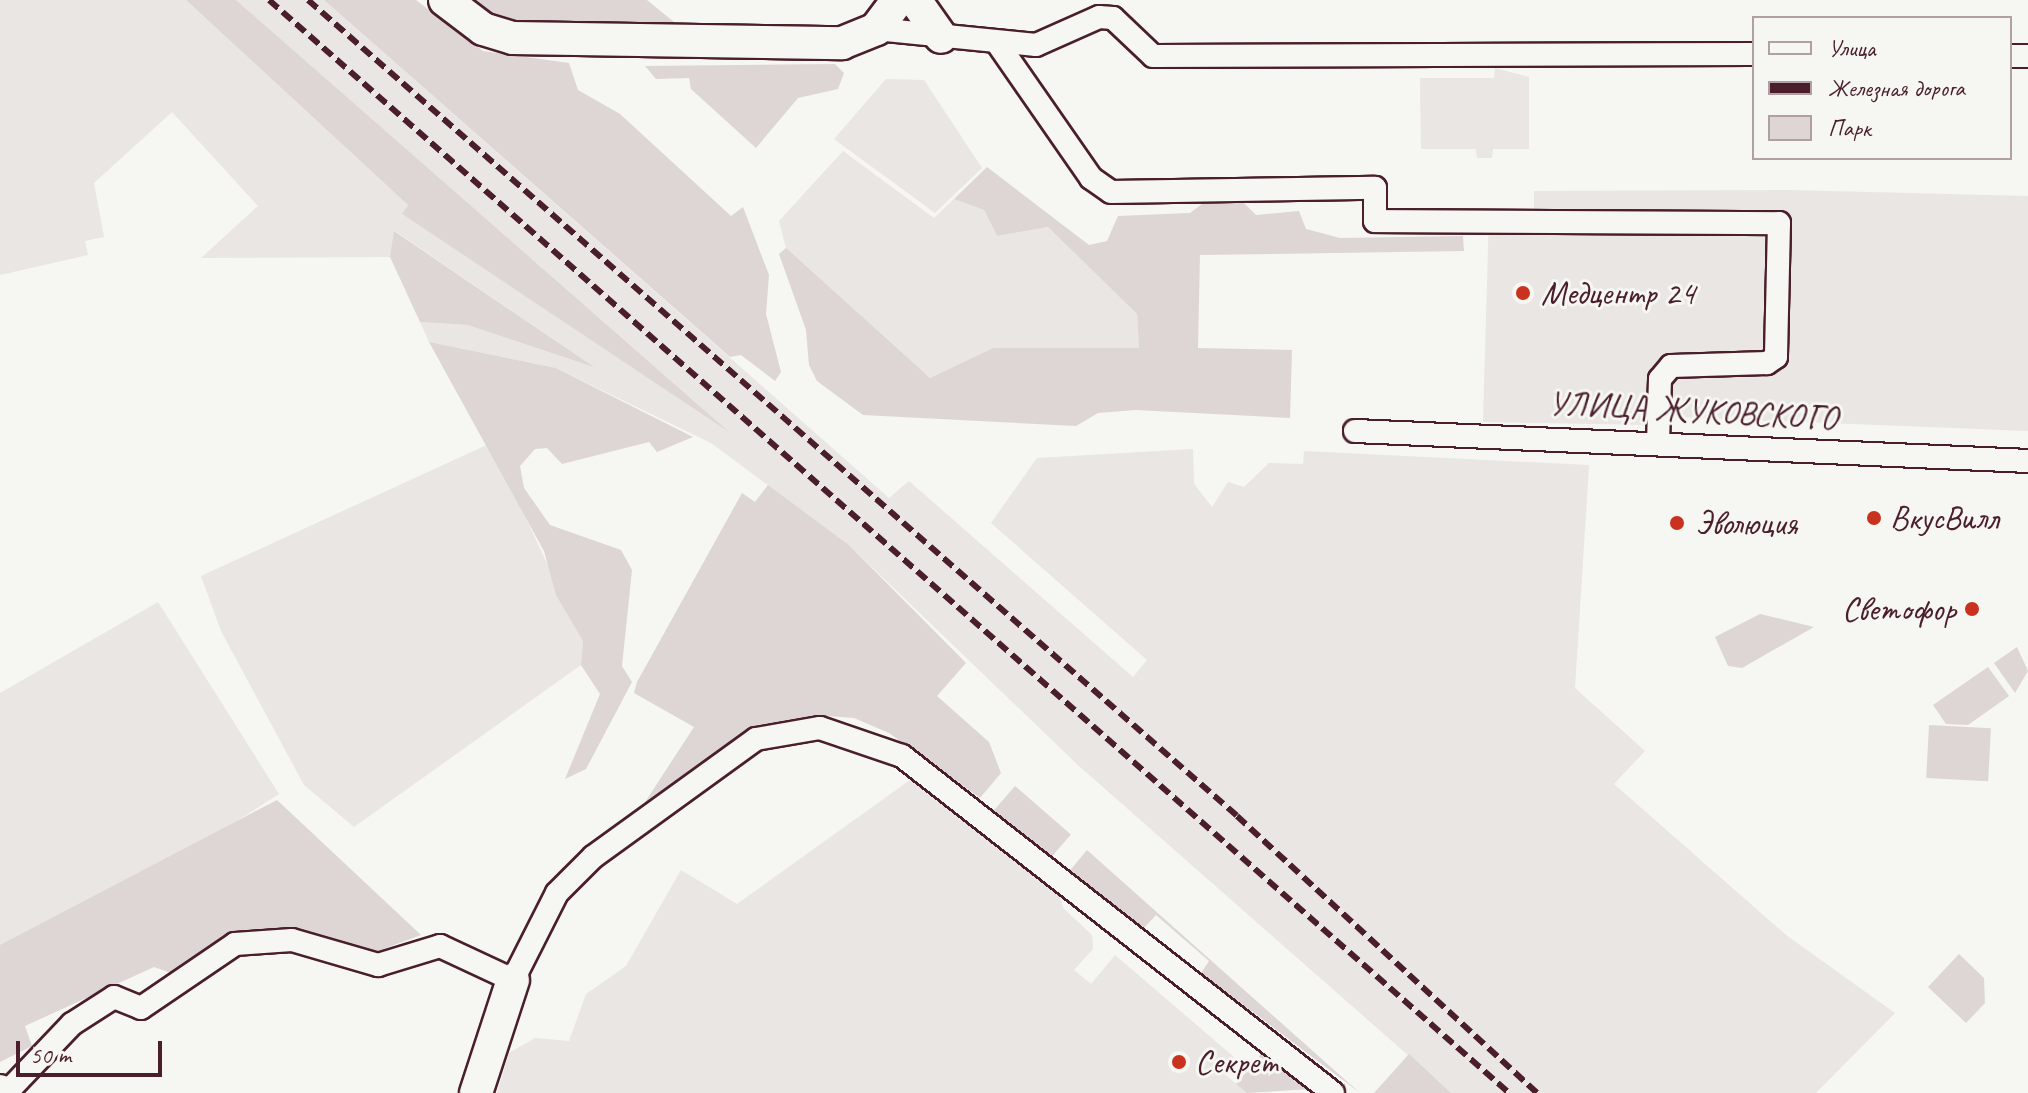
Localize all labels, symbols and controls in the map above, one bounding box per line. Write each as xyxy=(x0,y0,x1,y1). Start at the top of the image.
legend xyxy=(1752,16,2012,160)
text: Улица xyxy=(1828,33,1876,63)
text: Железная дорога xyxy=(1828,73,1965,103)
text: Парк xyxy=(1828,113,1871,143)
place label: Медцентр 24 xyxy=(1541,273,1695,313)
marker: Медцентр 24 xyxy=(1512,282,1534,304)
street label: УЛИЦА ЖУКОВСКОГО xyxy=(1550,382,1836,438)
place label: ВкусВилл xyxy=(1890,498,1999,538)
place label: Эволюция xyxy=(1695,503,1797,543)
marker: ВкусВилл xyxy=(1865,509,1883,527)
marker: Эволюция xyxy=(1666,512,1688,534)
place label: Светофор xyxy=(1842,589,1956,629)
marker: Светофор xyxy=(1963,600,1981,618)
scale bar xyxy=(20,1025,166,1075)
text: 50 m xyxy=(30,1040,71,1070)
place label: Секрет xyxy=(1195,1042,1278,1082)
marker: Секрет xyxy=(1170,1053,1188,1071)

